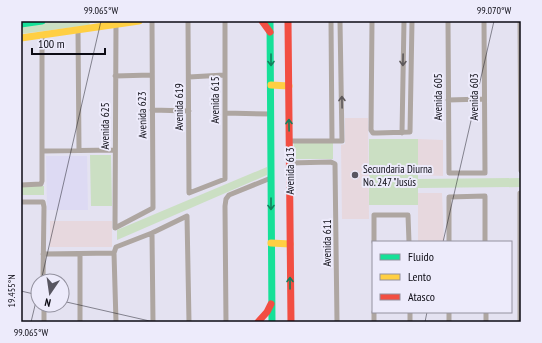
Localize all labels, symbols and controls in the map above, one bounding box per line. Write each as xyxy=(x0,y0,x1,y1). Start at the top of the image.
text: 99.065°W xyxy=(84,4,118,17)
text: 99.070°W xyxy=(477,4,511,17)
scale bar xyxy=(32,30,105,56)
text: 100 m xyxy=(38,36,65,51)
one-way arrow xyxy=(267,53,275,66)
one-way arrow xyxy=(400,53,407,66)
street label: Avenida 605 xyxy=(431,73,445,121)
street label: Avenida 603 xyxy=(467,73,481,121)
street label: Avenida 615 xyxy=(208,76,222,124)
street label: Avenida 619 xyxy=(172,83,186,131)
street label: Avenida 623 xyxy=(135,91,149,139)
one-way arrow xyxy=(338,96,346,109)
street label: Avenida 625 xyxy=(98,102,112,150)
one-way arrow xyxy=(285,119,293,132)
street label: Avenida 613 xyxy=(283,147,297,195)
place label: Secundaria Diurna No. 247 "Jusús xyxy=(363,162,432,189)
marker: Secundaria Diurna No. 247 "Jusús xyxy=(350,170,360,180)
one-way arrow xyxy=(267,197,275,210)
street label: Avenida 611 xyxy=(320,219,334,267)
legend xyxy=(372,241,512,313)
text: Fluido xyxy=(408,249,434,264)
text: Lento xyxy=(408,269,431,284)
north arrow xyxy=(30,273,70,313)
text: 19.455°N xyxy=(5,274,18,308)
one-way arrow xyxy=(286,277,294,290)
text: Atasco xyxy=(408,289,435,304)
text: N xyxy=(43,295,52,310)
text: 99.065°W xyxy=(14,326,48,339)

